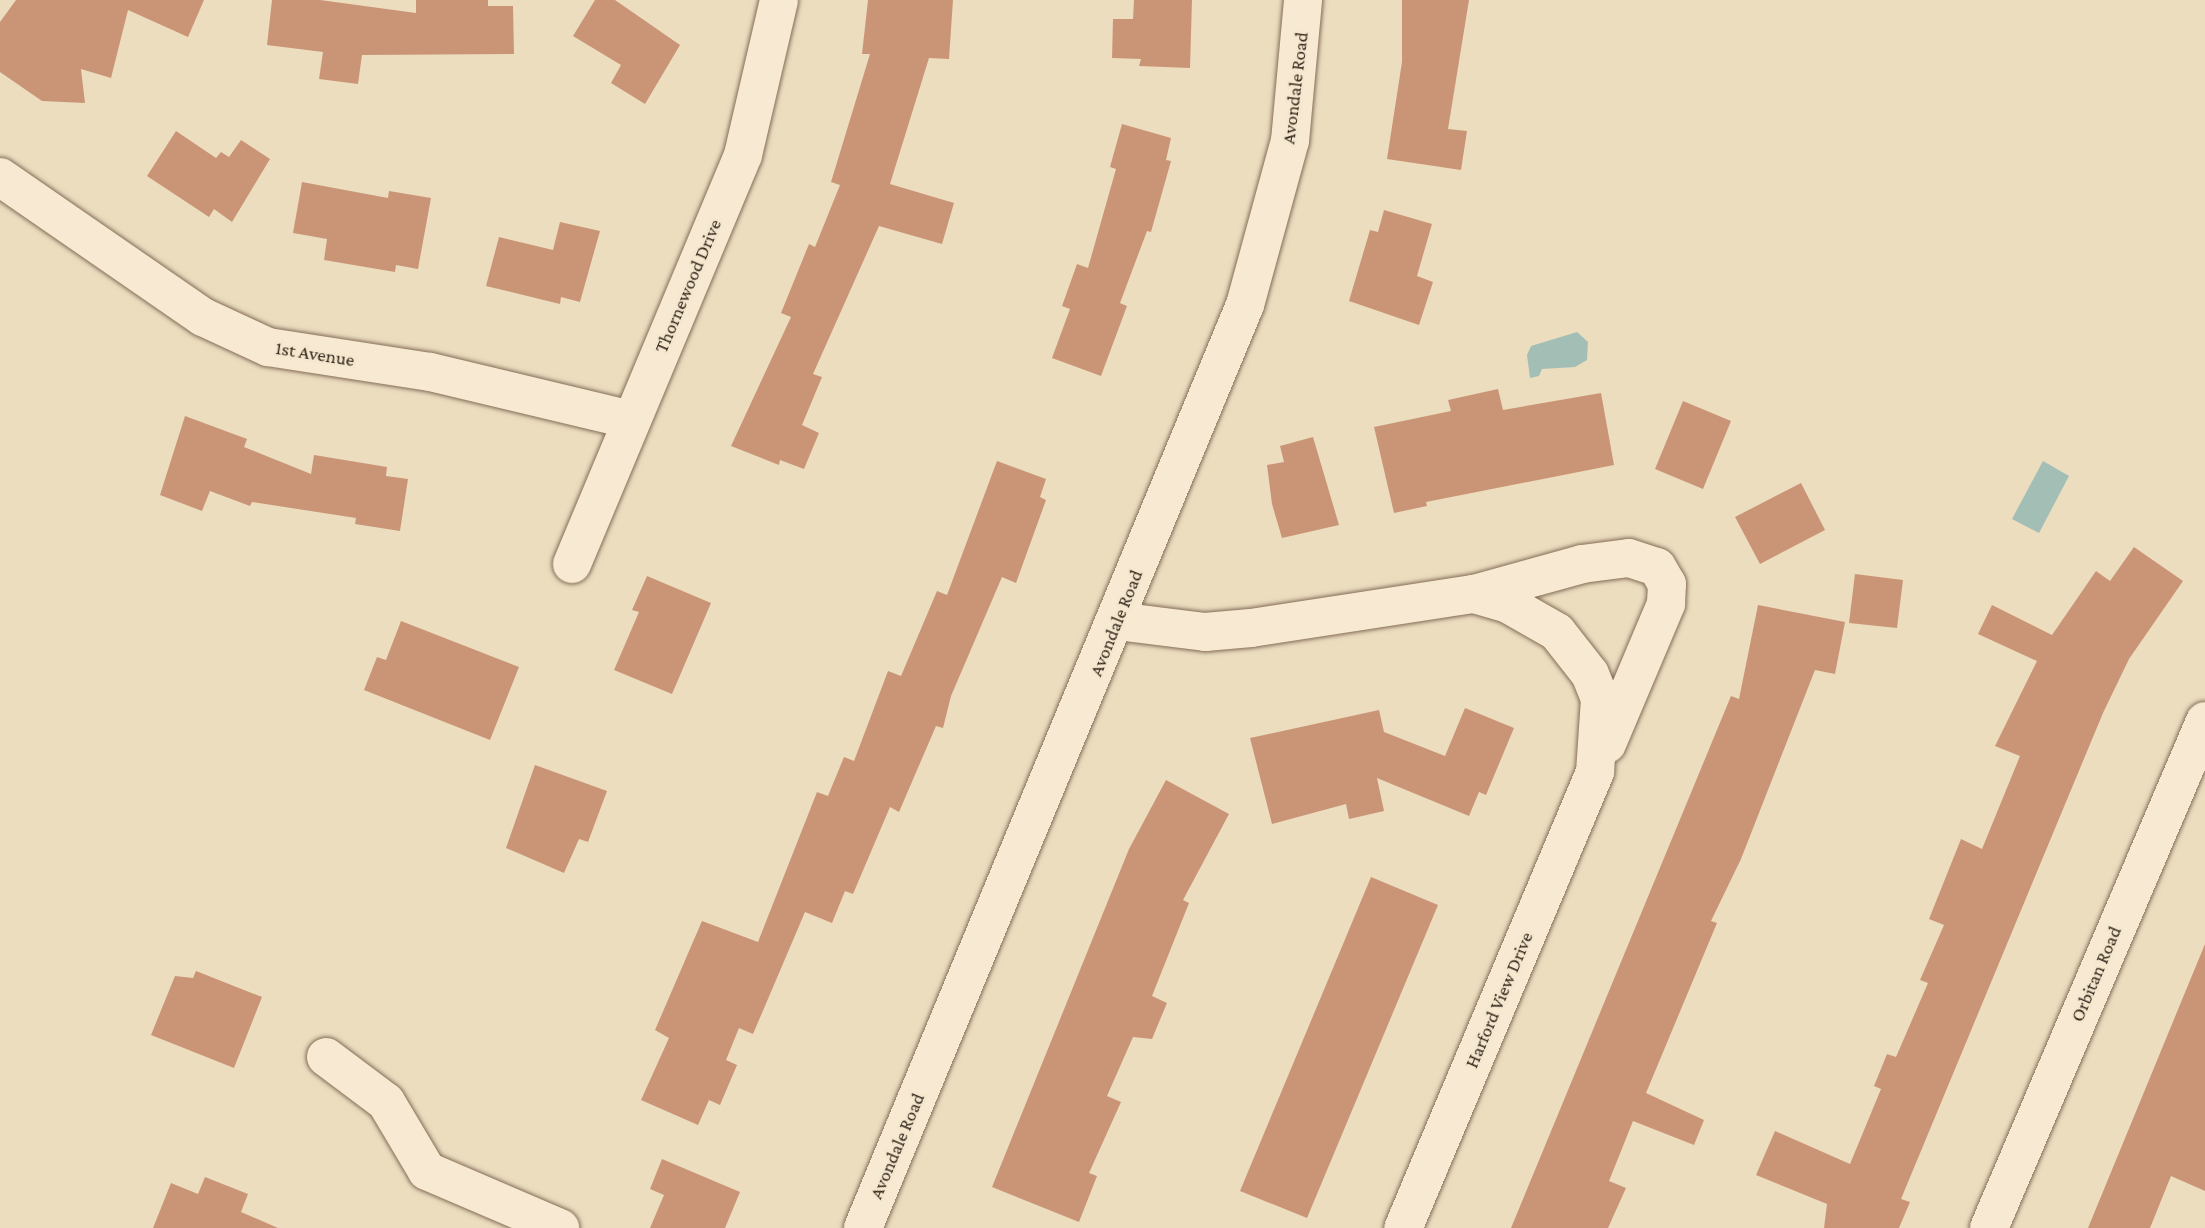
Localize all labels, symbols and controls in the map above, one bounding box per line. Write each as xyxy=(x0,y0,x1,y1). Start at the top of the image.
street label: Avondale Road xyxy=(1277,31,1313,145)
street label: Thornewood Drive xyxy=(650,216,726,356)
street label: 1st Avenue xyxy=(274,337,356,371)
street label: Avondale Road xyxy=(1084,566,1148,680)
street label: Orbitan Road xyxy=(2066,923,2126,1025)
street label: Harford View Drive xyxy=(1460,929,1538,1071)
street label: Avondale Road xyxy=(864,1090,930,1202)

